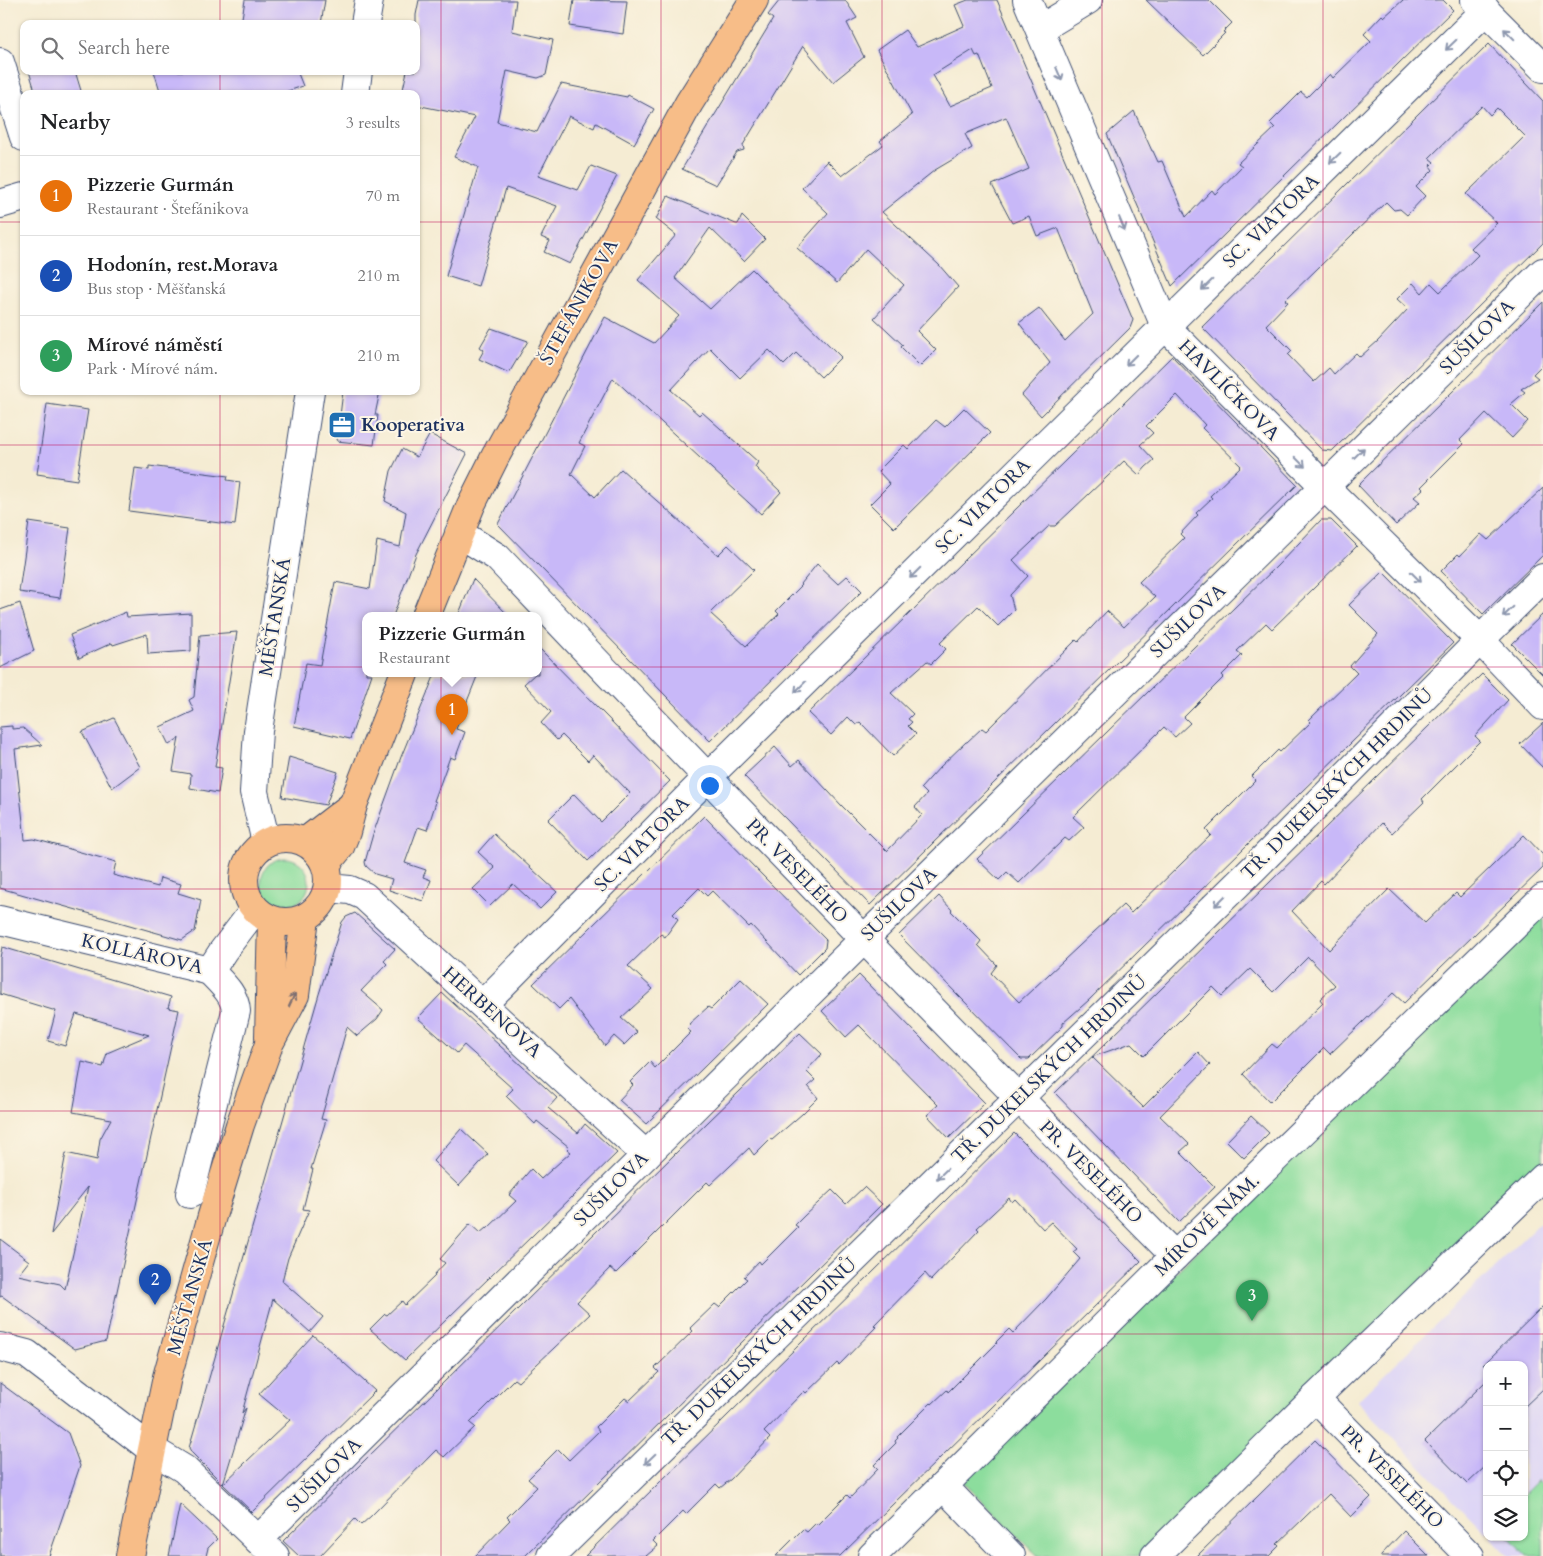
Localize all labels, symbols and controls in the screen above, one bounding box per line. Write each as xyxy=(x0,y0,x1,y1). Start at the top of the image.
search box xyxy=(20,20,420,75)
one-way arrow xyxy=(1503,28,1515,40)
icon: search xyxy=(38,34,66,62)
text: Search here xyxy=(78,35,170,61)
one-way arrow xyxy=(1446,38,1458,50)
one-way arrow xyxy=(1054,66,1064,81)
text: Nearby xyxy=(40,108,111,137)
text: 3 results xyxy=(346,112,400,134)
one-way arrow xyxy=(1330,152,1342,164)
street label: SC. VIATORA xyxy=(1217,168,1325,274)
text: Pizzerie Gurmán xyxy=(87,172,234,198)
text: 1 xyxy=(52,185,60,207)
text: 70 m xyxy=(366,185,400,207)
text: Restaurant · Štefánikova xyxy=(87,198,249,220)
one-way arrow xyxy=(1118,216,1127,231)
street label: ŠTEFÁNIKOVA xyxy=(534,234,625,370)
text: Hodonín, rest.Morava xyxy=(87,252,278,278)
text: 2 xyxy=(52,265,60,287)
text: 210 m xyxy=(358,265,400,287)
text: Bus stop · Měšťanská xyxy=(87,278,226,300)
one-way arrow xyxy=(1201,278,1213,291)
street label: SUŠILOVA xyxy=(1434,293,1521,380)
text: Mírové náměstí xyxy=(87,332,223,358)
street label: HAVLÍČKOVA xyxy=(1172,333,1286,447)
text: 3 xyxy=(52,345,60,367)
text: 210 m xyxy=(358,345,400,367)
one-way arrow xyxy=(1124,354,1137,366)
text: Park · Mírové nám. xyxy=(87,358,218,380)
office icon: Kooperativa xyxy=(327,410,357,440)
place label: Kooperativa xyxy=(361,412,465,438)
one-way arrow xyxy=(1353,447,1365,459)
street label: SC. VIATORA xyxy=(930,452,1037,559)
one-way arrow xyxy=(1294,456,1306,468)
street label: MĚŠŤANSKÁ xyxy=(253,555,297,678)
one-way arrow xyxy=(910,566,922,578)
one-way arrow xyxy=(1409,570,1421,582)
street label: SUŠILOVA xyxy=(1144,578,1232,664)
one-way arrow xyxy=(1502,606,1514,619)
popup xyxy=(362,612,542,677)
text: Pizzerie Gurmán xyxy=(379,621,525,647)
text: Restaurant xyxy=(379,647,450,669)
one-way arrow xyxy=(794,681,806,693)
street label: TŘ. DUKELSKÝCH HRDINŮ xyxy=(1235,681,1439,886)
pin: 1 xyxy=(436,694,468,735)
your location xyxy=(697,773,723,799)
street label: SC. VIATORA xyxy=(589,790,696,897)
street label: PR. VESELÉHO xyxy=(740,813,854,929)
street label: SUŠILOVA xyxy=(855,861,943,947)
one-way arrow xyxy=(1214,895,1226,907)
street label: KOLLÁROVA xyxy=(79,927,206,981)
street label: HERBENOVA xyxy=(437,960,548,1064)
street label: TŘ. DUKELSKÝCH HRDINŮ xyxy=(945,968,1153,1169)
one-way arrow xyxy=(287,993,297,1008)
street label: PR. VESELÉHO xyxy=(1033,1114,1149,1230)
street label: SUŠILOVA xyxy=(568,1145,655,1232)
one-way arrow xyxy=(936,1168,948,1180)
street label: MÍROVÉ NÁM. xyxy=(1149,1168,1265,1282)
street label: MĚŠŤANSKÁ xyxy=(161,1235,219,1358)
street label: TŘ. DUKELSKÝCH HRDINŮ xyxy=(655,1251,863,1452)
pin: 2 xyxy=(139,1264,171,1305)
pin: 3 xyxy=(1236,1280,1268,1321)
map controls xyxy=(1483,1361,1528,1541)
button: + xyxy=(1483,1361,1528,1406)
button: − xyxy=(1483,1406,1528,1451)
street label: PR. VESELÉHO xyxy=(1334,1419,1450,1535)
street label: SUŠILOVA xyxy=(281,1431,368,1518)
button: locate xyxy=(1483,1451,1528,1496)
one-way arrow xyxy=(644,1453,657,1465)
button: layers xyxy=(1483,1496,1528,1541)

